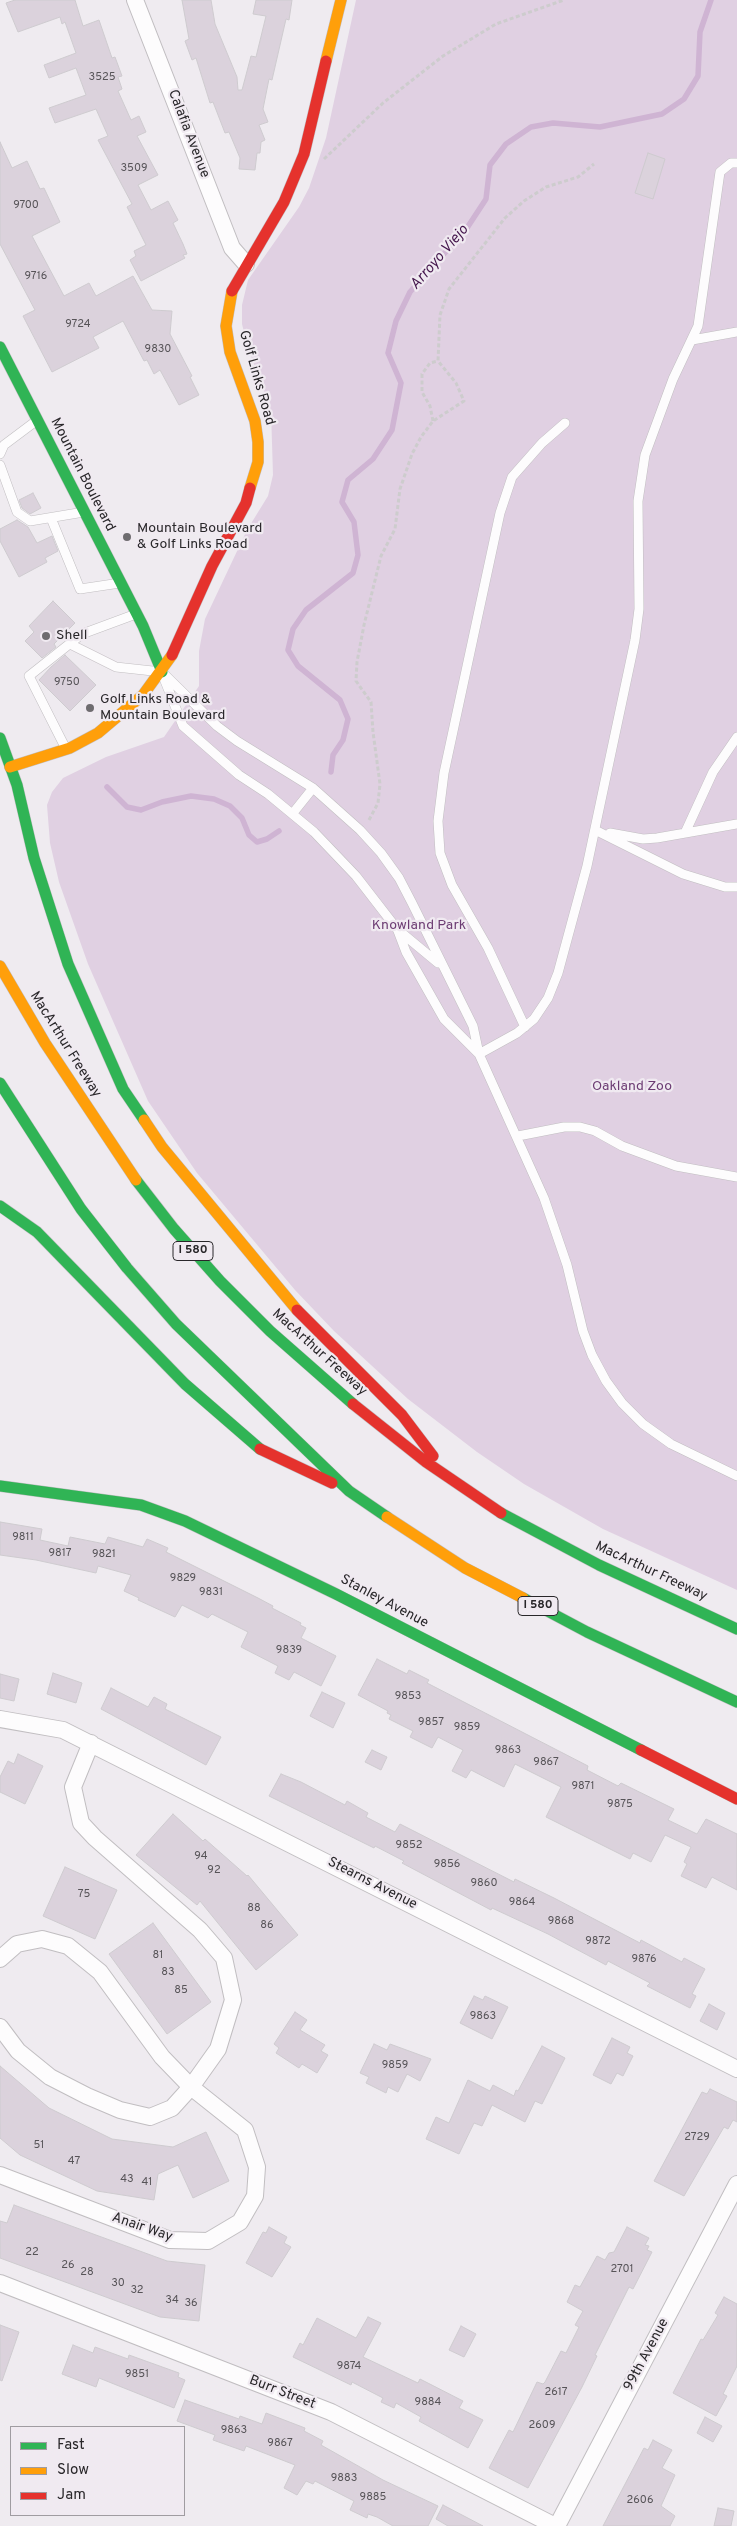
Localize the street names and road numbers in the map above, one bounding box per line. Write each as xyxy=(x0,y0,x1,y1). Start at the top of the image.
street label: Calafia Avenue xyxy=(163,88,213,180)
street label: Golf Links Road xyxy=(234,329,278,427)
street label: Mountain Boulevard xyxy=(46,415,118,535)
street label: MacArthur Freeway xyxy=(26,989,104,1101)
road number: I 580 xyxy=(173,1242,213,1260)
street label: MacArthur Freeway xyxy=(268,1306,370,1400)
street label: MacArthur Freeway xyxy=(592,1539,710,1605)
street label: Stanley Avenue xyxy=(337,1572,431,1632)
road number: I 580 xyxy=(518,1596,558,1615)
street label: Stearns Avenue xyxy=(324,1854,420,1914)
street label: Anair Way xyxy=(109,2210,175,2246)
street label: 99th Avenue xyxy=(621,2316,673,2394)
street label: Burr Street xyxy=(246,2373,318,2413)

